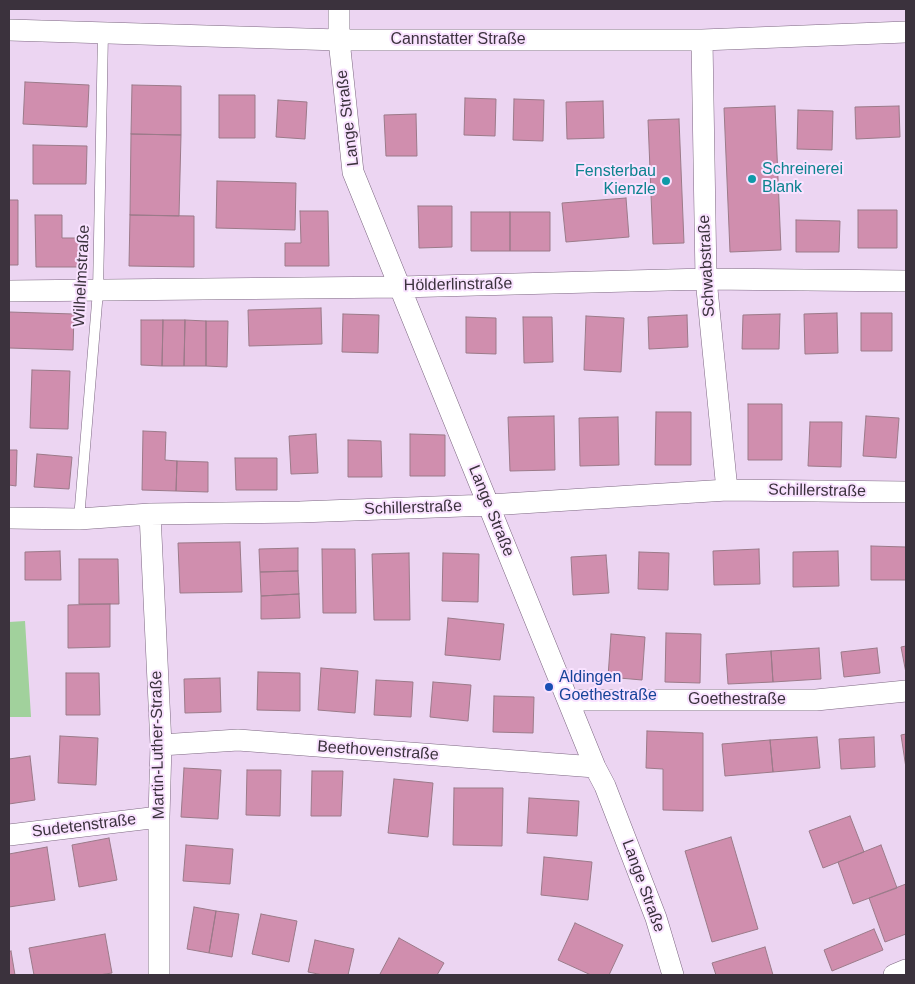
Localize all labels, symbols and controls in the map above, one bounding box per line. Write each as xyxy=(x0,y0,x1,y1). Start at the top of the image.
street label: Cannstatter Straße xyxy=(390,30,526,50)
street label: Lange Straße xyxy=(333,69,363,167)
place label: Schreinerei Blank xyxy=(762,160,843,198)
place label: Fensterbau Kienzle xyxy=(575,162,656,200)
marker: Schreinerei Blank xyxy=(746,173,758,185)
marker: Fensterbau Kienzle xyxy=(660,175,672,187)
street label: Schwabstraße xyxy=(695,214,719,318)
street label: Wilhelmstraße xyxy=(70,224,94,328)
street label: Hölderlinstraße xyxy=(404,274,512,296)
street label: Lange Straße xyxy=(464,462,518,560)
street label: Schillerstraße xyxy=(768,481,866,501)
street label: Schillerstraße xyxy=(364,497,462,519)
place label: Aldingen Goethestraße xyxy=(559,668,657,706)
street label: Martin-Luther-Straße xyxy=(147,671,169,819)
marker: Aldingen Goethestraße xyxy=(543,681,555,693)
street label: Goethestraße xyxy=(688,690,786,710)
street label: Beethovenstraße xyxy=(317,737,439,765)
street label: Sudetenstraße xyxy=(31,810,137,842)
street label: Lange Straße xyxy=(617,837,669,935)

